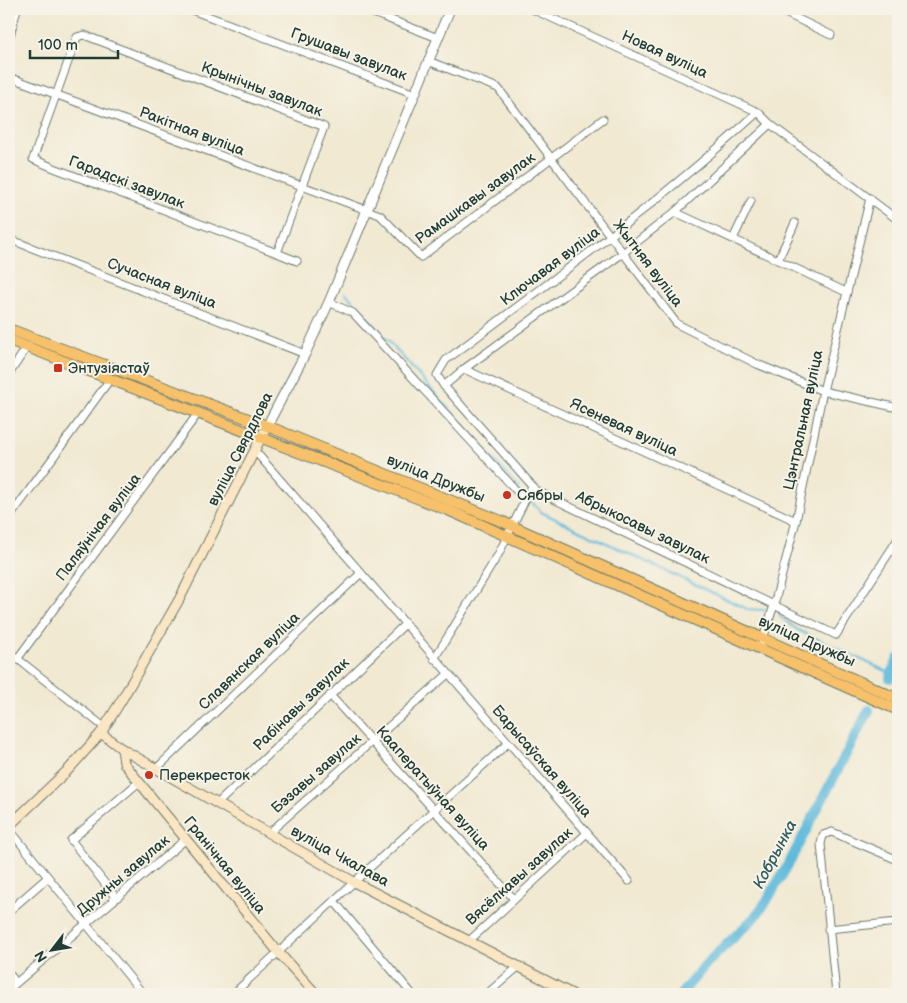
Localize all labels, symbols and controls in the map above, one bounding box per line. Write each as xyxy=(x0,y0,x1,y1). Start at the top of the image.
street label: Грушавы завулак xyxy=(288,24,410,85)
street label: Новая вуліца xyxy=(619,26,711,83)
scale bar xyxy=(30,28,118,60)
text: 100 m xyxy=(38,36,78,55)
street label: Крынічны завулак xyxy=(198,58,325,121)
street label: Ракітная вуліца xyxy=(136,103,247,160)
street label: Рамашкавы завулак xyxy=(411,148,539,248)
street label: Гарадскі завулак xyxy=(66,152,188,213)
street label: Жытняя вуліца xyxy=(608,216,687,311)
street label: Ключавая вуліца xyxy=(497,223,604,310)
street label: Сучасная вуліца xyxy=(105,254,219,313)
street label: Цэнтральная вуліца xyxy=(779,348,828,492)
place label: Энтузіястаў xyxy=(68,359,150,378)
marker: Энтузіястаў xyxy=(52,362,64,374)
street label: вуліца Свярдлова xyxy=(204,389,277,509)
street label: Ясеневая вуліца xyxy=(567,394,681,461)
street label: вуліца Дружбы xyxy=(384,450,488,507)
street label: Паляўнічая вуліца xyxy=(52,470,145,585)
place label: Сябры xyxy=(517,486,563,505)
street label: Абрыкосавы завулак xyxy=(572,486,713,568)
marker: Сябры xyxy=(501,489,513,501)
street label: Славянская вуліца xyxy=(195,608,304,714)
street label: вуліца Дружбы xyxy=(755,612,858,671)
street label: Рабінавы завулак xyxy=(249,654,353,755)
street label: Барысаўская вуліца xyxy=(488,701,596,821)
street label: Кааператыўная вуліца xyxy=(372,722,494,855)
street label: Бэзавы завулак xyxy=(267,729,365,818)
place label: Перекресток xyxy=(159,766,250,785)
marker: Перекресток xyxy=(143,769,155,781)
street label: Гранічная вуліца xyxy=(179,813,270,918)
water label: Кобрынка xyxy=(749,817,801,892)
street label: вуліца Чкалава xyxy=(287,822,392,891)
street label: Вясёлкавы завулак xyxy=(462,823,577,929)
street label: Дружны завулак xyxy=(73,831,174,920)
north arrow xyxy=(28,926,78,976)
text: N xyxy=(31,948,51,965)

